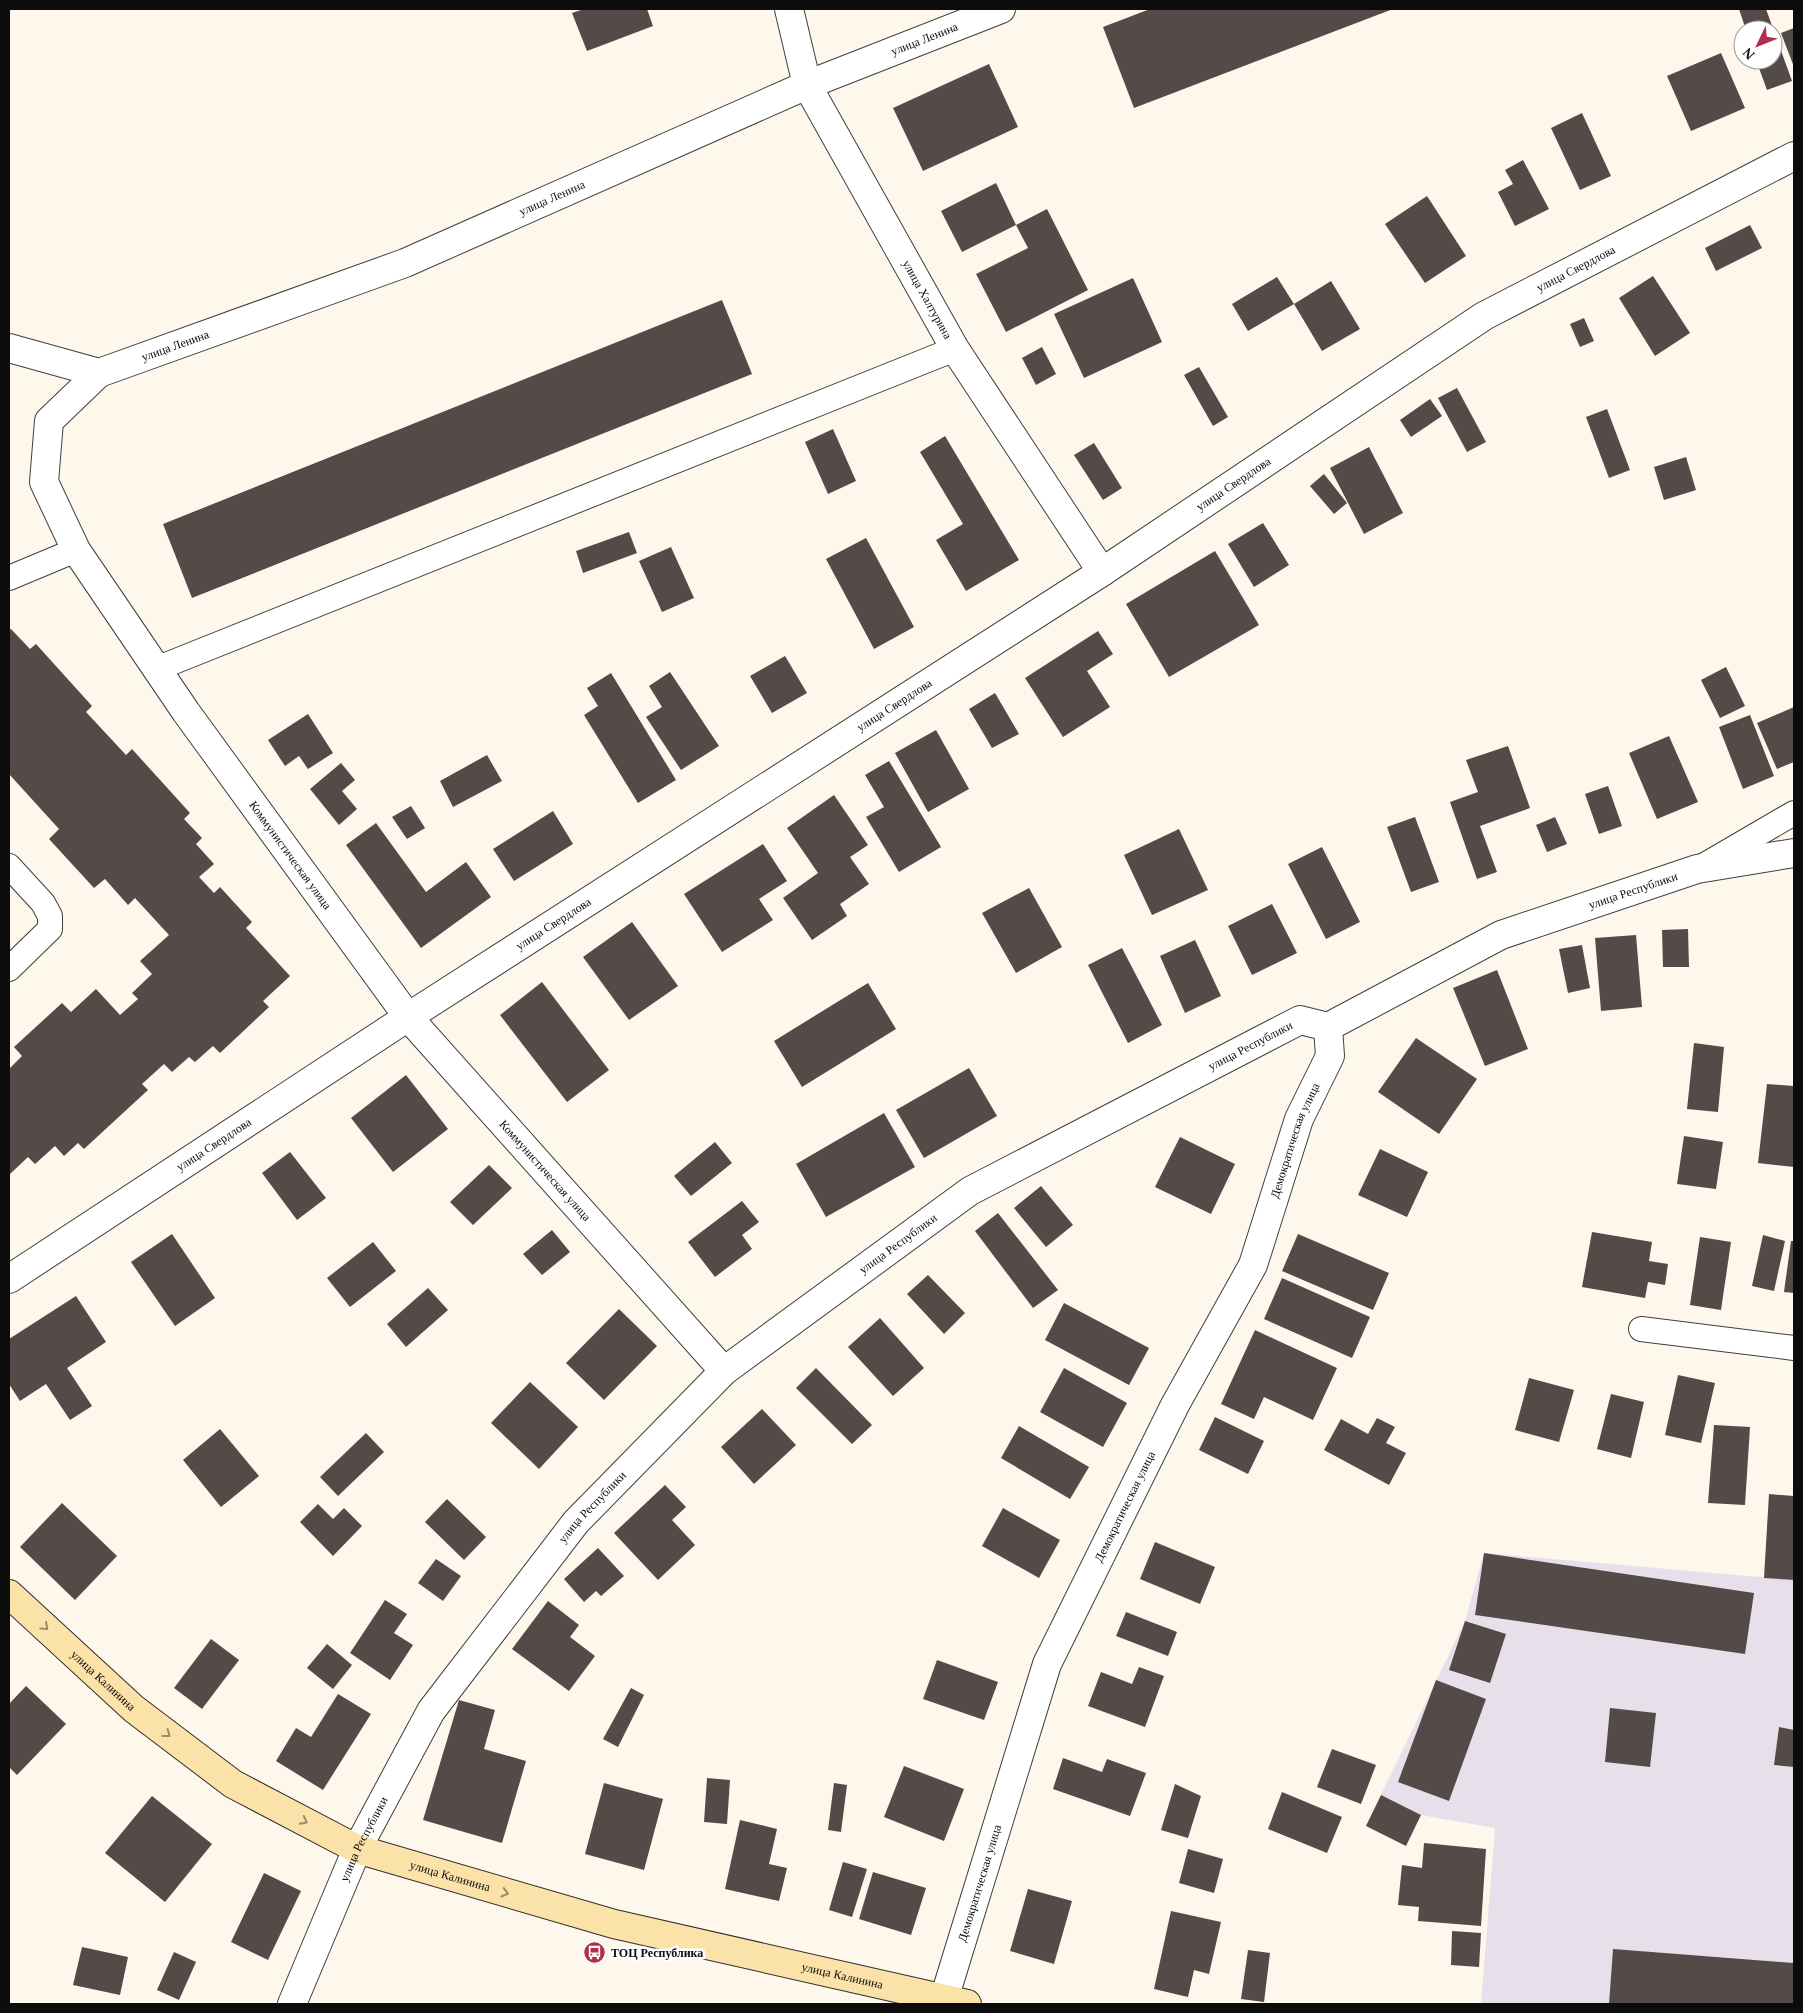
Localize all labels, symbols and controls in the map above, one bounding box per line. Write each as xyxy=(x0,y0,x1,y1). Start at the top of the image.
street label: улица Ленина xyxy=(889,19,961,58)
north arrow xyxy=(1733,20,1783,70)
text: N xyxy=(1740,45,1758,62)
street label: улица Ленина xyxy=(517,177,588,219)
street label: улица Свердлова xyxy=(1534,242,1618,295)
street label: улица Халтурина xyxy=(900,258,955,342)
street label: улица Ленина xyxy=(140,327,211,364)
street label: улица Свердлова xyxy=(1194,454,1274,514)
street label: улица Свердлова xyxy=(854,676,935,734)
street label: Коммунистическая улица xyxy=(246,798,335,913)
street label: улица Республики xyxy=(1587,869,1680,912)
street label: улица Свердлова xyxy=(513,894,594,953)
street label: улица Республики xyxy=(1206,1018,1295,1073)
street label: Демократическая улица xyxy=(1267,1080,1323,1200)
street label: улица Свердлова xyxy=(174,1115,254,1174)
street label: Коммунистическая улица xyxy=(496,1117,594,1224)
street label: улица Республики xyxy=(856,1210,940,1277)
street label: Демократическая улица xyxy=(1091,1448,1158,1564)
street label: улица Республики xyxy=(556,1468,629,1546)
one-way arrow xyxy=(39,1621,48,1630)
street label: улица Калинина xyxy=(68,1647,139,1714)
one-way arrow xyxy=(161,1728,171,1737)
street label: улица Республики xyxy=(337,1794,391,1884)
one-way arrow xyxy=(298,1815,307,1825)
street label: Демократическая улица xyxy=(955,1822,1004,1944)
street label: улица Калинина xyxy=(408,1858,492,1895)
one-way arrow xyxy=(501,1887,509,1897)
bus stop icon: ТОЦ Республика xyxy=(583,1941,607,1965)
place label: ТОЦ Республика xyxy=(611,1946,703,1960)
street label: улица Калинина xyxy=(800,1960,885,1992)

